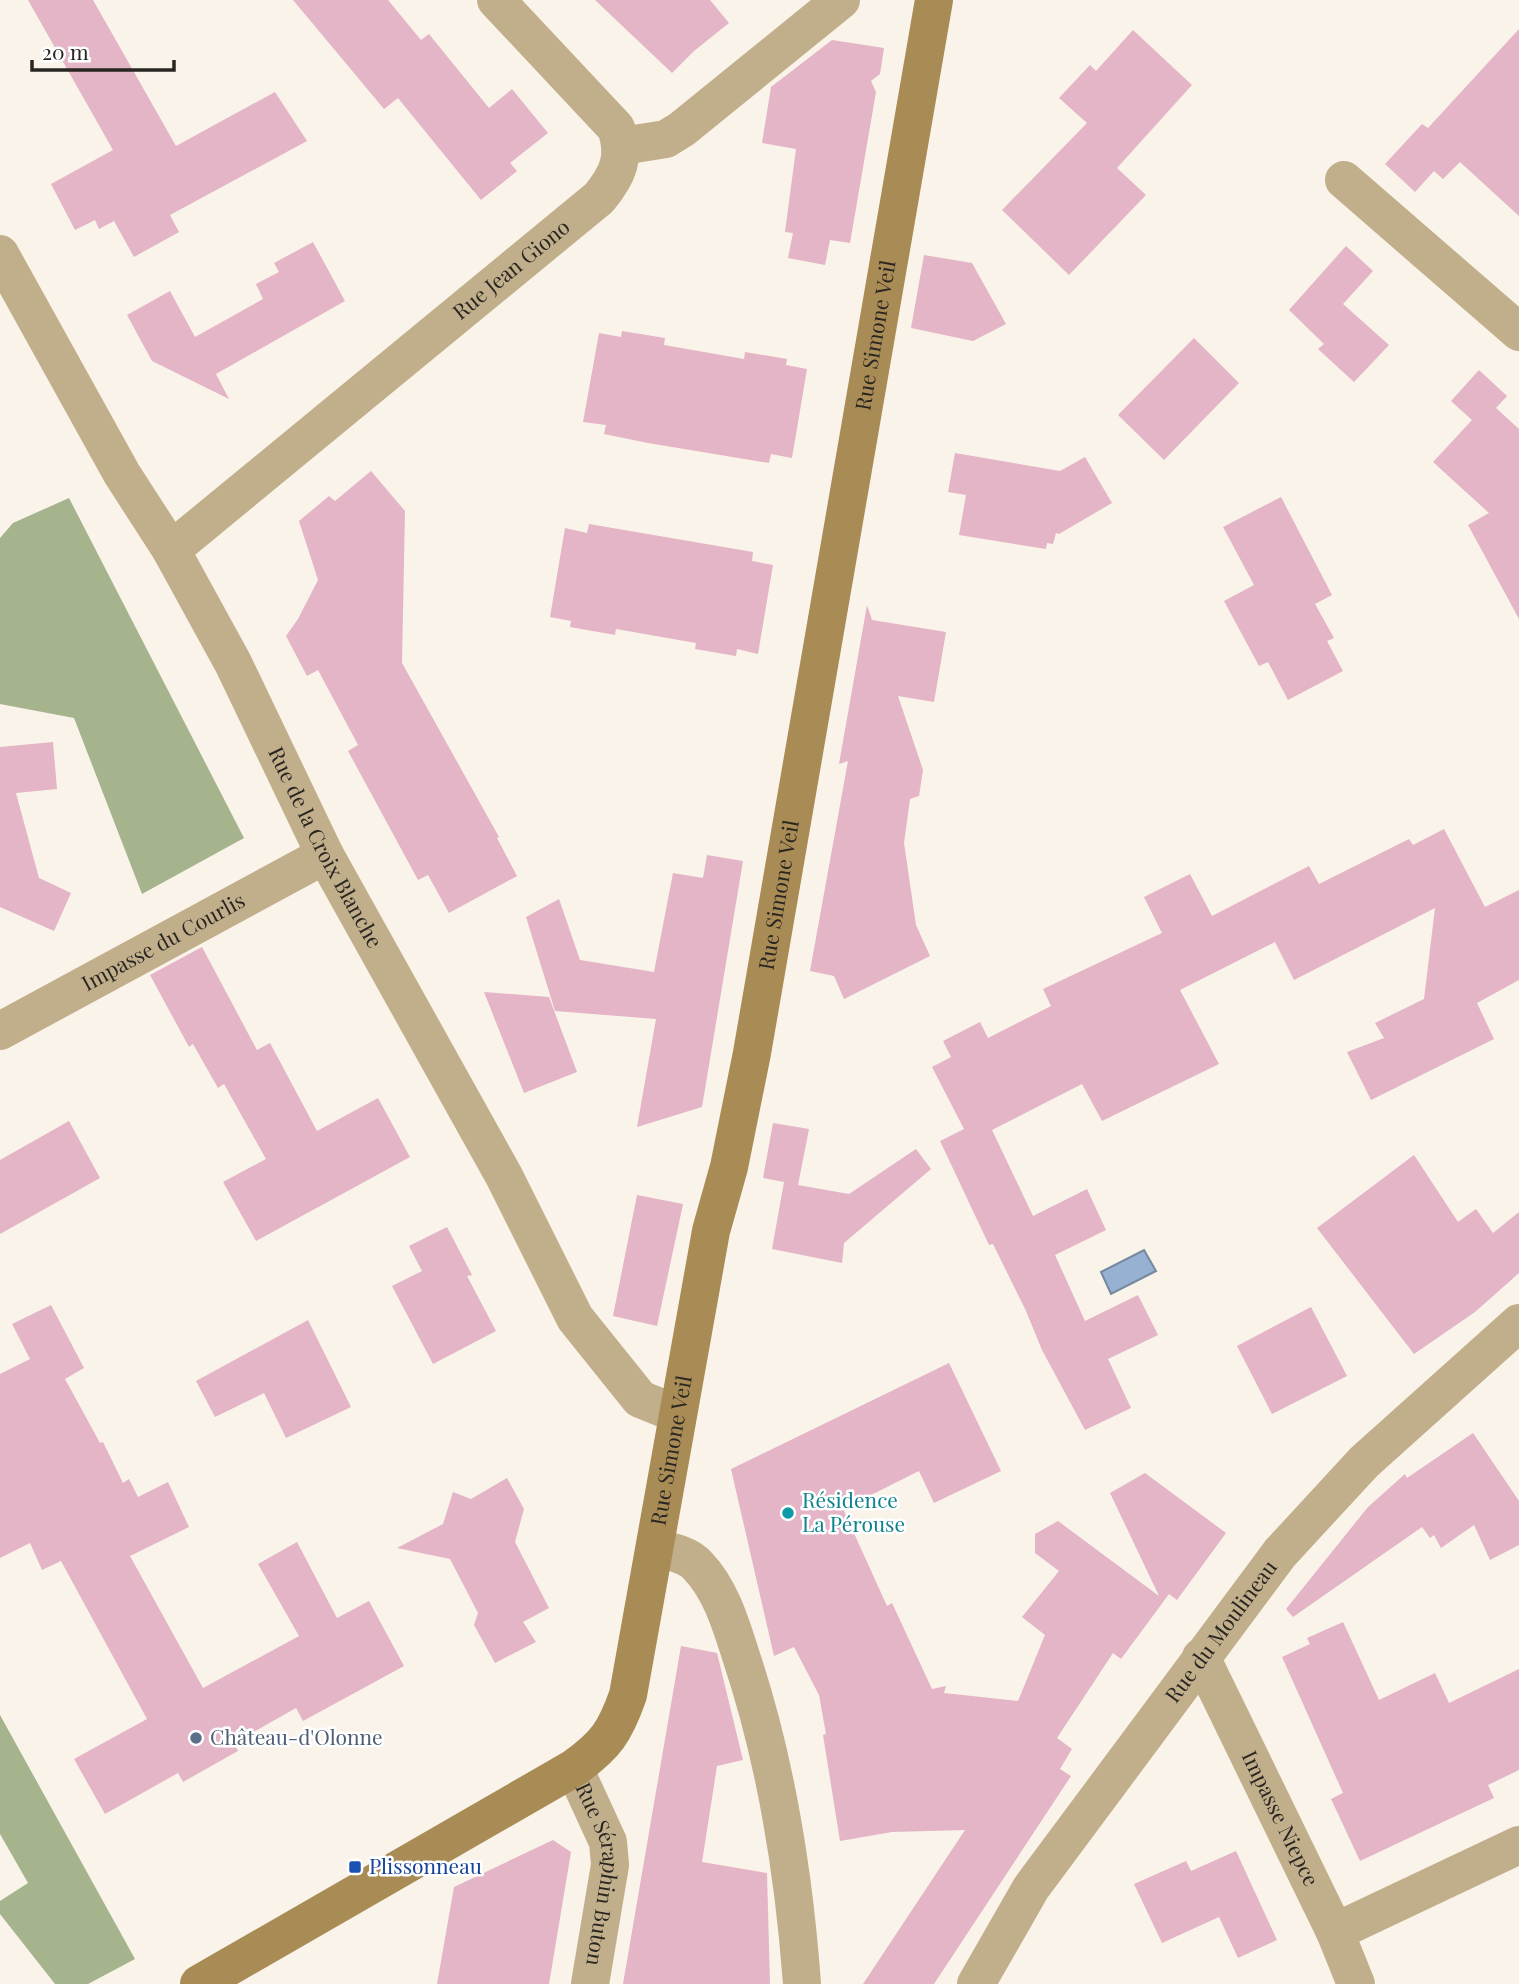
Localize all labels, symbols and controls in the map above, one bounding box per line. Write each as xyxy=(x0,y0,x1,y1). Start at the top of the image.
scale bar xyxy=(32,28,173,72)
text: 20 m xyxy=(42,37,89,65)
street label: Rue Jean Giono xyxy=(446,212,575,325)
street label: Rue Simone Veil xyxy=(847,258,901,412)
street label: Rue de la Croix Blanche xyxy=(263,742,390,952)
street label: Rue Simone Veil xyxy=(751,818,804,972)
street label: Impasse du Courlis xyxy=(76,885,249,996)
street label: Rue Simone Veil xyxy=(643,1373,697,1527)
place label: Résidence La Pérouse xyxy=(802,1485,905,1537)
marker: Résidence La Pérouse xyxy=(780,1505,796,1521)
street label: Rue du Moulineau xyxy=(1158,1554,1282,1707)
place label: Château-d'Olonne xyxy=(210,1722,383,1750)
marker: Château-d'Olonne xyxy=(188,1730,204,1746)
street label: Impasse Niepce xyxy=(1237,1745,1327,1890)
street label: Rue Séraphin Buton xyxy=(570,1777,626,1969)
place label: Plissonneau xyxy=(369,1851,482,1879)
marker: Plissonneau xyxy=(347,1859,363,1875)

